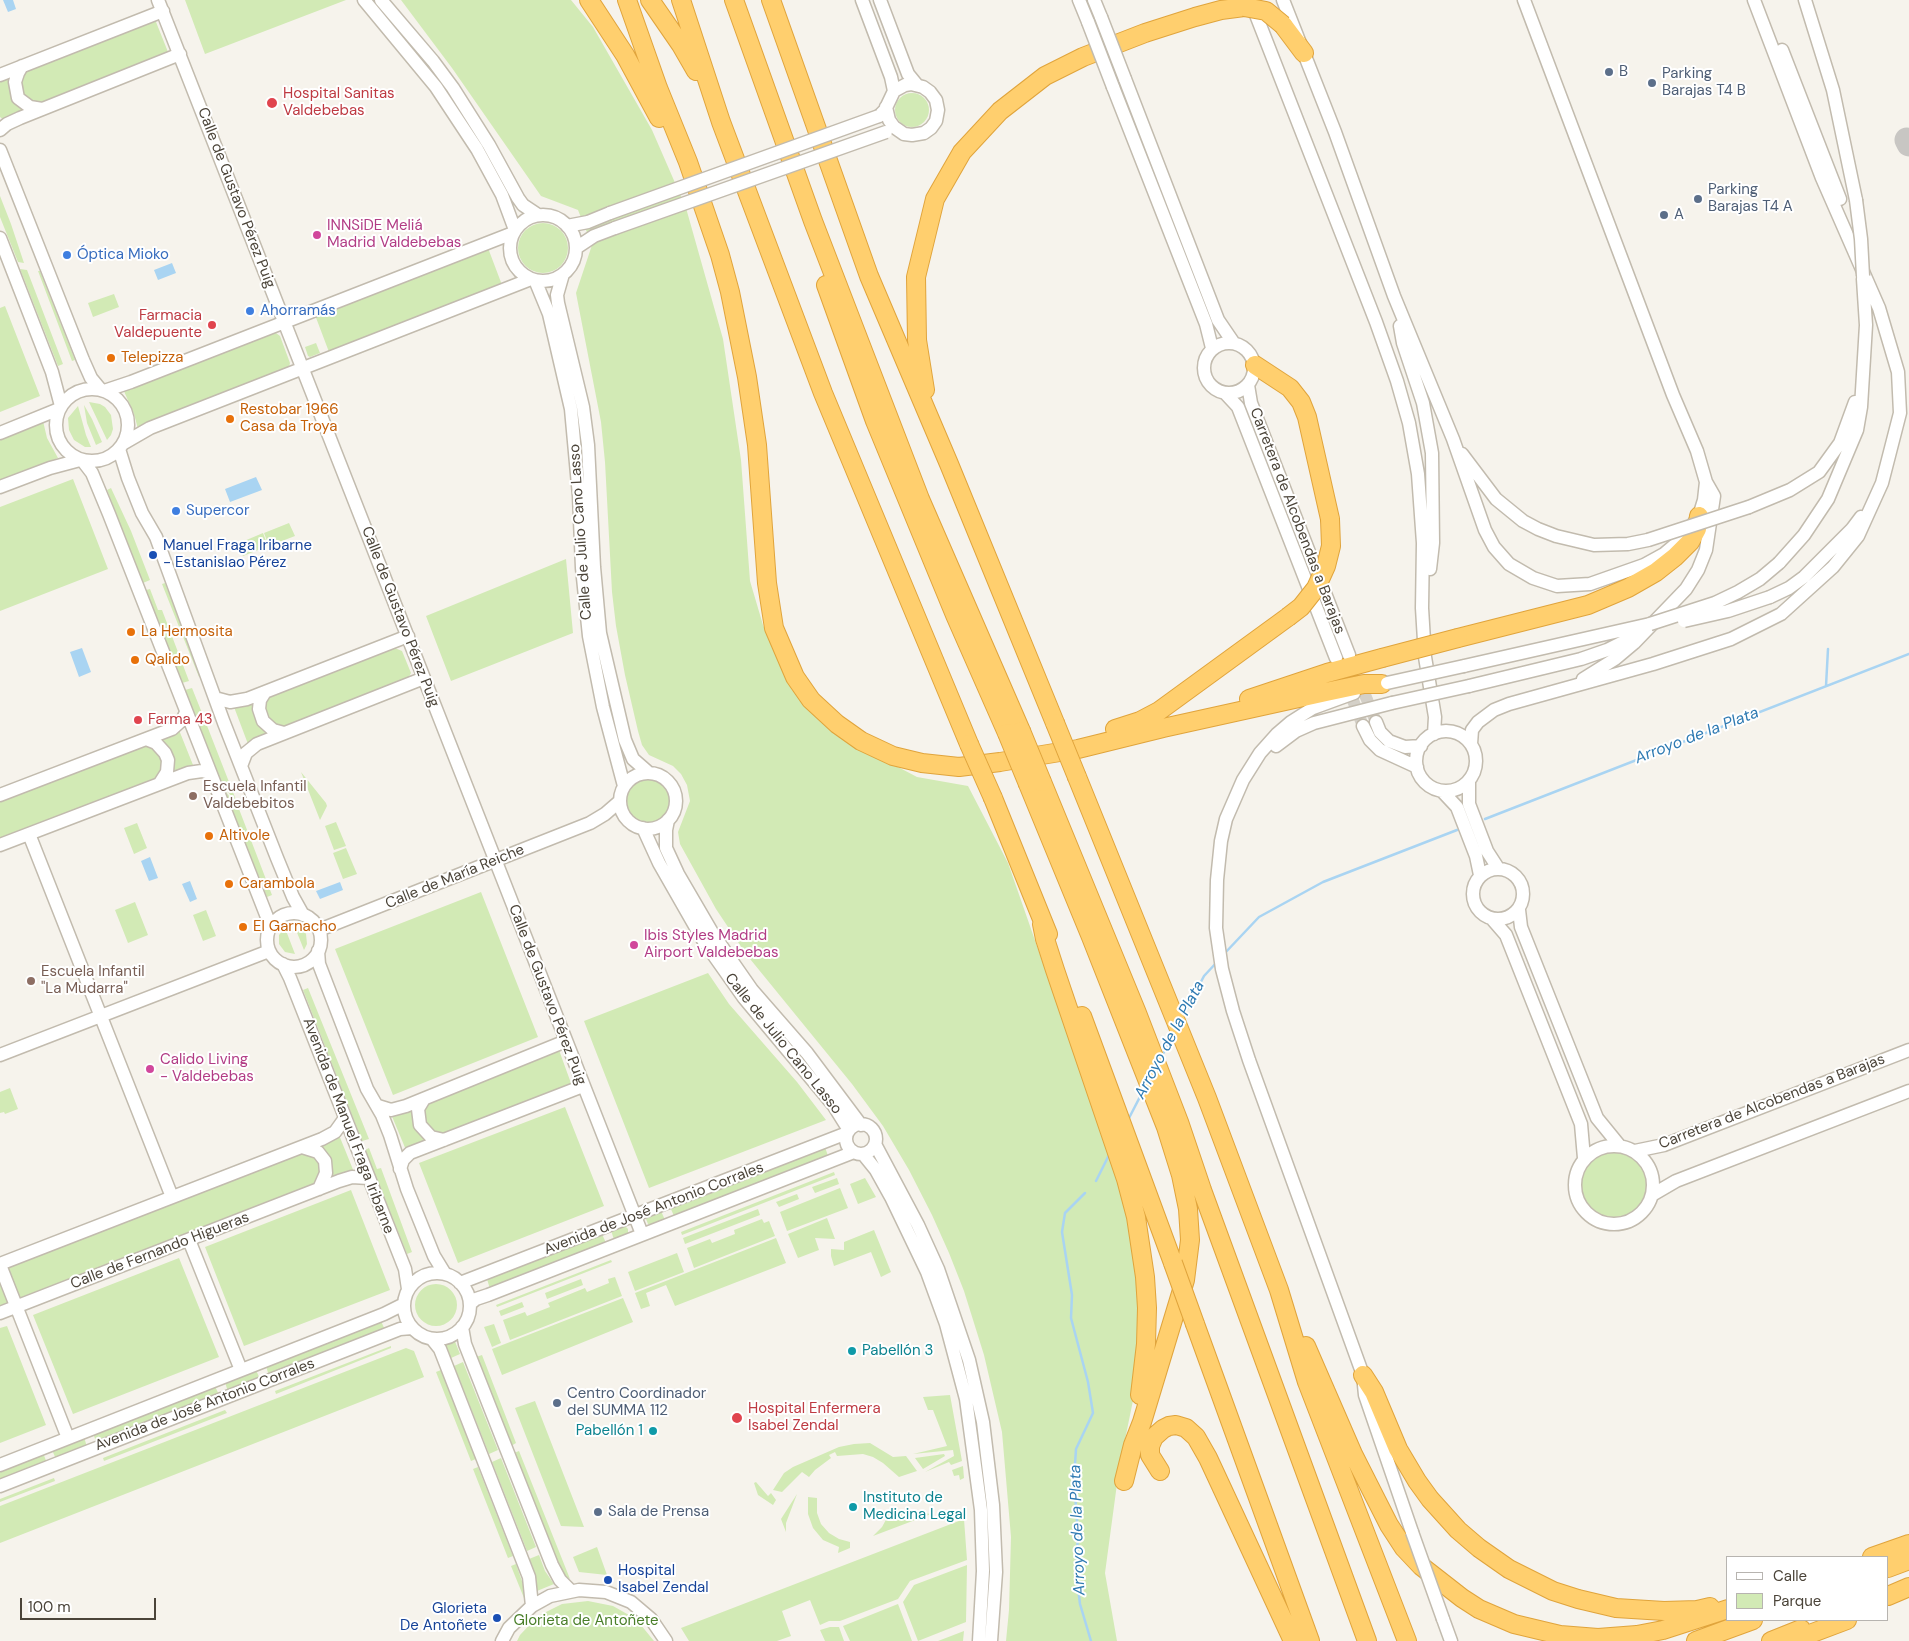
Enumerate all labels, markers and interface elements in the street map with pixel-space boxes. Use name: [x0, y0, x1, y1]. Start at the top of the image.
place label: B: [1619, 63, 1628, 81]
place label: Parking Barajas T4 B: [1662, 65, 1746, 100]
marker: B: [1603, 66, 1615, 78]
marker: Parking Barajas T4 B: [1646, 77, 1658, 89]
place label: Hospital Sanitas Valdebebas: [283, 85, 395, 120]
marker: Hospital Sanitas Valdebebas: [265, 96, 279, 110]
street label: Calle de Gustavo Pérez Puig: [193, 105, 279, 291]
place label: Parking Barajas T4 A: [1708, 181, 1793, 216]
marker: Parking Barajas T4 A: [1692, 193, 1704, 205]
place label: A: [1674, 206, 1684, 224]
marker: A: [1658, 209, 1670, 221]
place label: INNSiDE Meliá Madrid Valdebebas: [327, 217, 461, 252]
marker: INNSiDE Meliá Madrid Valdebebas: [311, 229, 323, 241]
place label: Óptica Mioko: [77, 246, 169, 264]
marker: Óptica Mioko: [61, 249, 73, 261]
place label: Ahorramás: [260, 302, 336, 320]
marker: Ahorramás: [244, 305, 256, 317]
place label: Farmacia Valdepuente: [114, 307, 202, 342]
marker: Farmacia Valdepuente: [206, 319, 218, 331]
place label: Telepizza: [121, 349, 183, 367]
marker: Telepizza: [105, 352, 117, 364]
place label: Restobar 1966 Casa da Troya: [240, 401, 339, 436]
street label: Carretera de Alcobendas a Barajas: [1245, 405, 1349, 637]
marker: Restobar 1966 Casa da Troya: [224, 413, 236, 425]
street label: Calle de Julio Cano Lasso: [566, 443, 596, 621]
place label: Supercor: [186, 502, 249, 520]
marker: Supercor: [170, 505, 182, 517]
street label: Calle de Gustavo Pérez Puig: [357, 524, 443, 710]
place label: Manuel Fraga Iribarne - Estanislao Pérez: [163, 537, 312, 572]
marker: Manuel Fraga Iribarne - Estanislao Pérez: [147, 549, 159, 561]
place label: La Hermosita: [141, 623, 233, 641]
marker: La Hermosita: [125, 626, 137, 638]
place label: Qalido: [145, 651, 190, 669]
marker: Qalido: [129, 654, 141, 666]
water label: Arroyo de la Plata: [1632, 704, 1762, 768]
place label: Farma 43: [148, 711, 213, 729]
marker: Farma 43: [132, 714, 144, 726]
place label: Escuela Infantil Valdebebitos: [203, 778, 307, 813]
marker: Escuela Infantil Valdebebitos: [187, 790, 199, 802]
place label: Altivole: [219, 827, 270, 845]
marker: Altivole: [203, 830, 215, 842]
street label: Calle de María Reiche: [383, 841, 527, 913]
place label: Carambola: [239, 875, 315, 893]
marker: Carambola: [223, 878, 235, 890]
street label: Calle de Gustavo Pérez Puig: [504, 902, 590, 1088]
place label: El Garnacho: [253, 918, 337, 936]
marker: El Garnacho: [237, 921, 249, 933]
place label: Ibis Styles Madrid Airport Valdebebas: [644, 927, 778, 962]
marker: Ibis Styles Madrid Airport Valdebebas: [628, 939, 640, 951]
place label: Escuela Infantil "La Mudarra": [41, 963, 145, 998]
street label: Calle de Julio Cano Lasso: [720, 970, 846, 1118]
marker: Escuela Infantil "La Mudarra": [25, 975, 37, 987]
water label: Arroyo de la Plata: [1131, 978, 1209, 1102]
street label: Avenida de Manuel Fraga Iribarne: [298, 1015, 398, 1237]
street label: Carretera de Alcobendas a Barajas: [1656, 1050, 1888, 1154]
place label: Calido Living - Valdebebas: [160, 1051, 254, 1086]
marker: Calido Living - Valdebebas: [144, 1063, 156, 1075]
street label: Avenida de José Antonio Corrales: [542, 1159, 766, 1259]
street label: Calle de Fernando Higueras: [68, 1209, 252, 1293]
place label: Pabellón 3: [862, 1342, 933, 1360]
marker: Pabellón 3: [846, 1345, 858, 1357]
street label: Avenida de José Antonio Corrales: [93, 1355, 317, 1455]
place label: Centro Coordinador del SUMMA 112: [567, 1385, 706, 1420]
marker: Centro Coordinador del SUMMA 112: [551, 1397, 563, 1409]
place label: Hospital Enfermera Isabel Zendal: [748, 1400, 881, 1435]
marker: Hospital Enfermera Isabel Zendal: [730, 1411, 744, 1425]
place label: Pabellón 1: [576, 1422, 643, 1440]
marker: Pabellón 1: [647, 1425, 659, 1437]
water label: Arroyo de la Plata: [1066, 1464, 1090, 1596]
place label: Instituto de Medicina Legal: [863, 1489, 966, 1524]
marker: Instituto de Medicina Legal: [847, 1501, 859, 1513]
place label: Sala de Prensa: [608, 1503, 709, 1521]
marker: Sala de Prensa: [592, 1506, 604, 1518]
legend: [1726, 1556, 1889, 1621]
place label: Hospital Isabel Zendal: [618, 1562, 709, 1597]
text: Calle: [1773, 1566, 1807, 1586]
marker: Hospital Isabel Zendal: [602, 1574, 614, 1586]
scale bar: [22, 1588, 159, 1620]
text: Parque: [1773, 1591, 1821, 1611]
text: 100 m: [28, 1597, 71, 1617]
place label: Glorieta De Antoñete: [400, 1600, 487, 1635]
marker: Glorieta De Antoñete: [491, 1612, 503, 1624]
park label: Glorieta de Antoñete: [513, 1612, 659, 1630]

